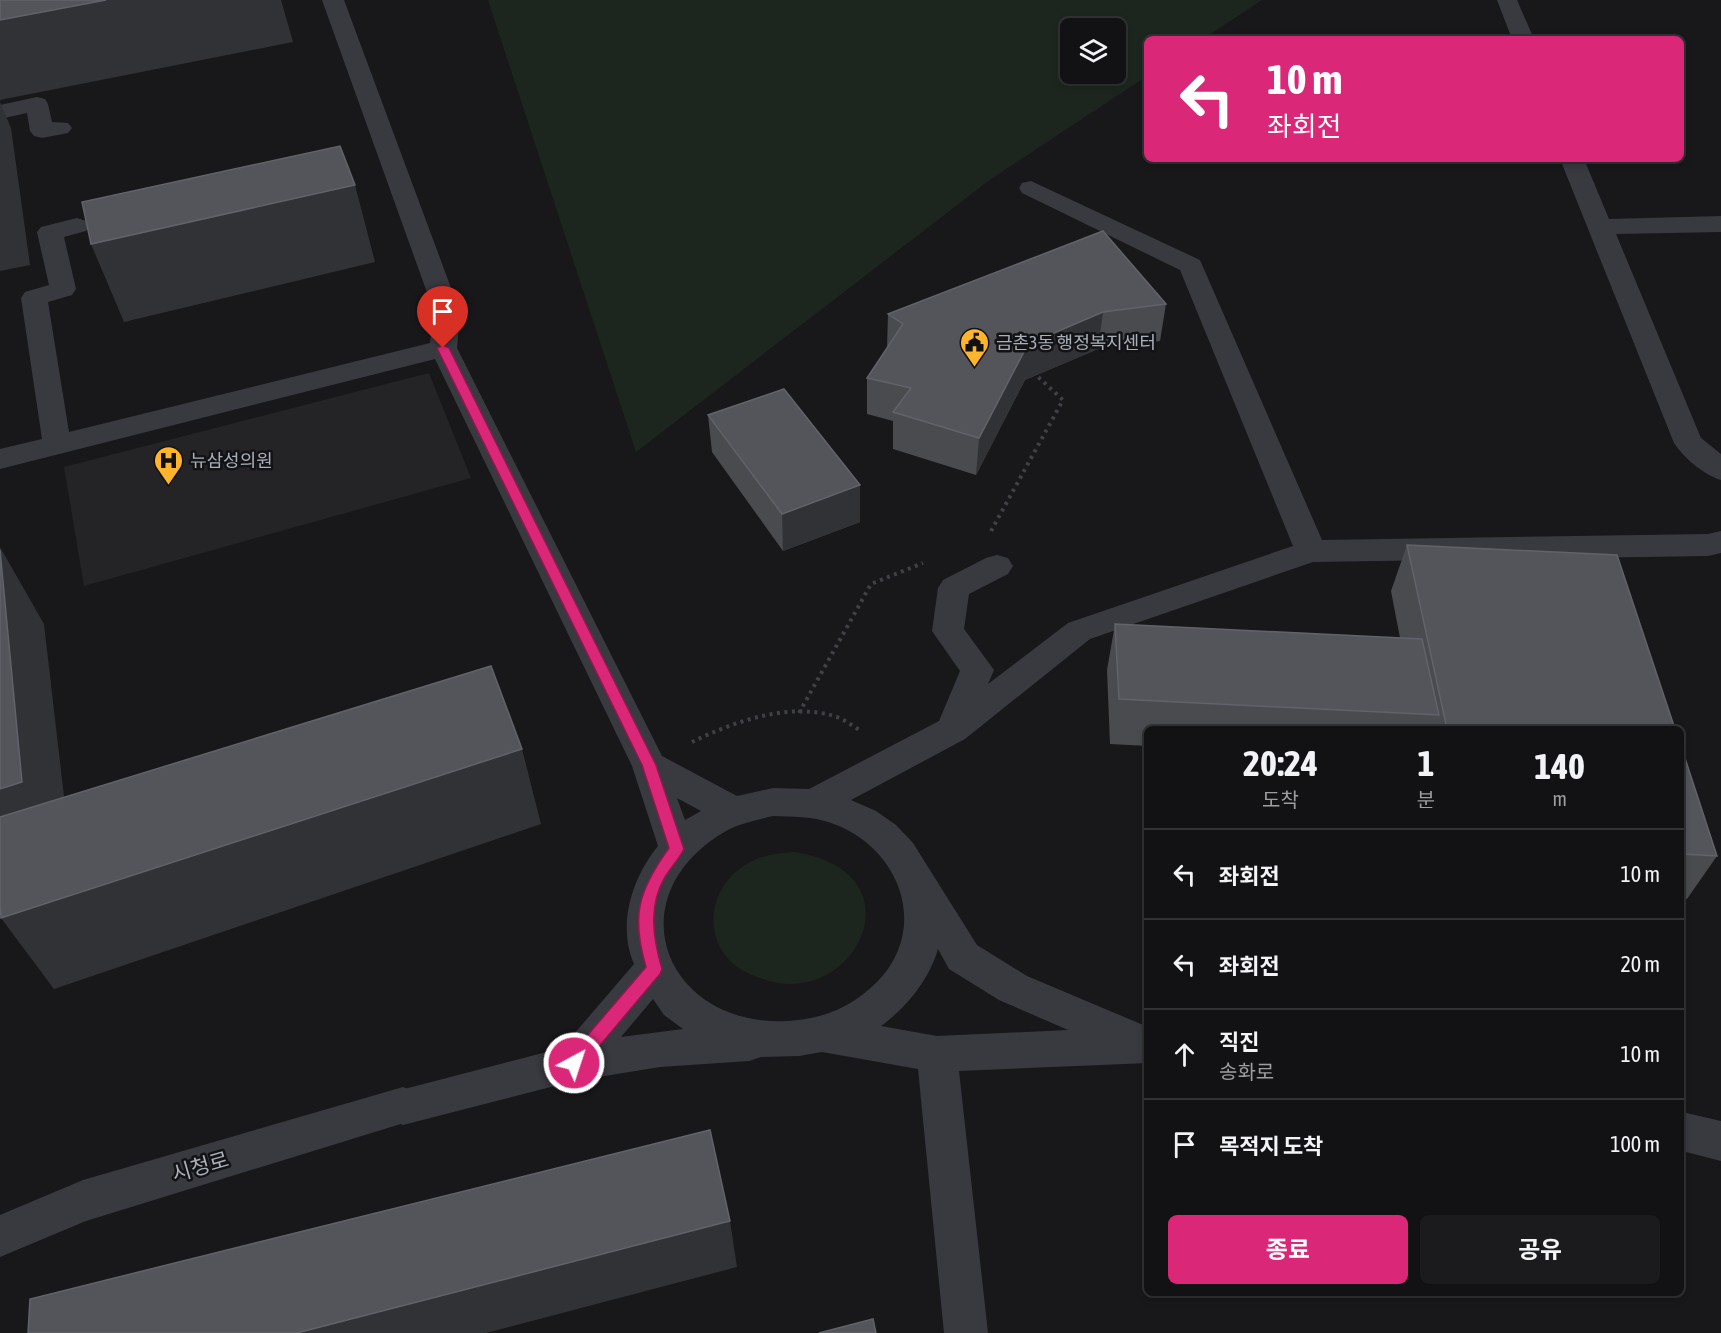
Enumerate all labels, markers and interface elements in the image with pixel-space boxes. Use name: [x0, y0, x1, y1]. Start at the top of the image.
map controls: [1060, 18, 1126, 84]
button: layers: [1060, 18, 1126, 84]
text: 10 m: [1267, 55, 1342, 103]
icon: left: [1168, 60, 1246, 138]
text: 좌회전: [1267, 111, 1342, 142]
pin: [417, 286, 468, 348]
icon: arrive: [426, 295, 459, 328]
public building icon: 금촌3동 행정복지센터: [959, 326, 991, 368]
place label: 금촌3동 행정복지센터: [996, 332, 1156, 353]
hospital icon: 뉴삼성의원: [153, 444, 185, 486]
place label: 뉴삼성의원: [190, 450, 273, 471]
text: 20:24: [1243, 742, 1318, 784]
text: 1: [1418, 742, 1434, 784]
text: 140: [1534, 745, 1585, 787]
text: m: [1552, 787, 1567, 810]
text: 도착: [1262, 788, 1299, 811]
text: 분: [1417, 788, 1435, 811]
icon: left: [1168, 858, 1201, 891]
text: 10 m: [1620, 861, 1660, 887]
text: 좌회전: [1219, 863, 1280, 889]
icon: left: [1168, 948, 1201, 981]
text: 20 m: [1620, 951, 1660, 977]
text: 좌회전: [1219, 953, 1280, 979]
text: 직진: [1219, 1029, 1259, 1055]
position arrow: [542, 1031, 606, 1095]
icon: ahead: [1168, 1038, 1201, 1071]
text: 10 m: [1620, 1041, 1660, 1067]
text: 송화로: [1219, 1060, 1274, 1083]
icon: arrive: [1168, 1128, 1201, 1161]
text: 100 m: [1610, 1131, 1660, 1157]
text: 목적지 도착: [1219, 1133, 1323, 1159]
street label: 시청로: [169, 1146, 231, 1186]
button: 종료: [1168, 1215, 1408, 1284]
button: 공유: [1420, 1215, 1660, 1284]

